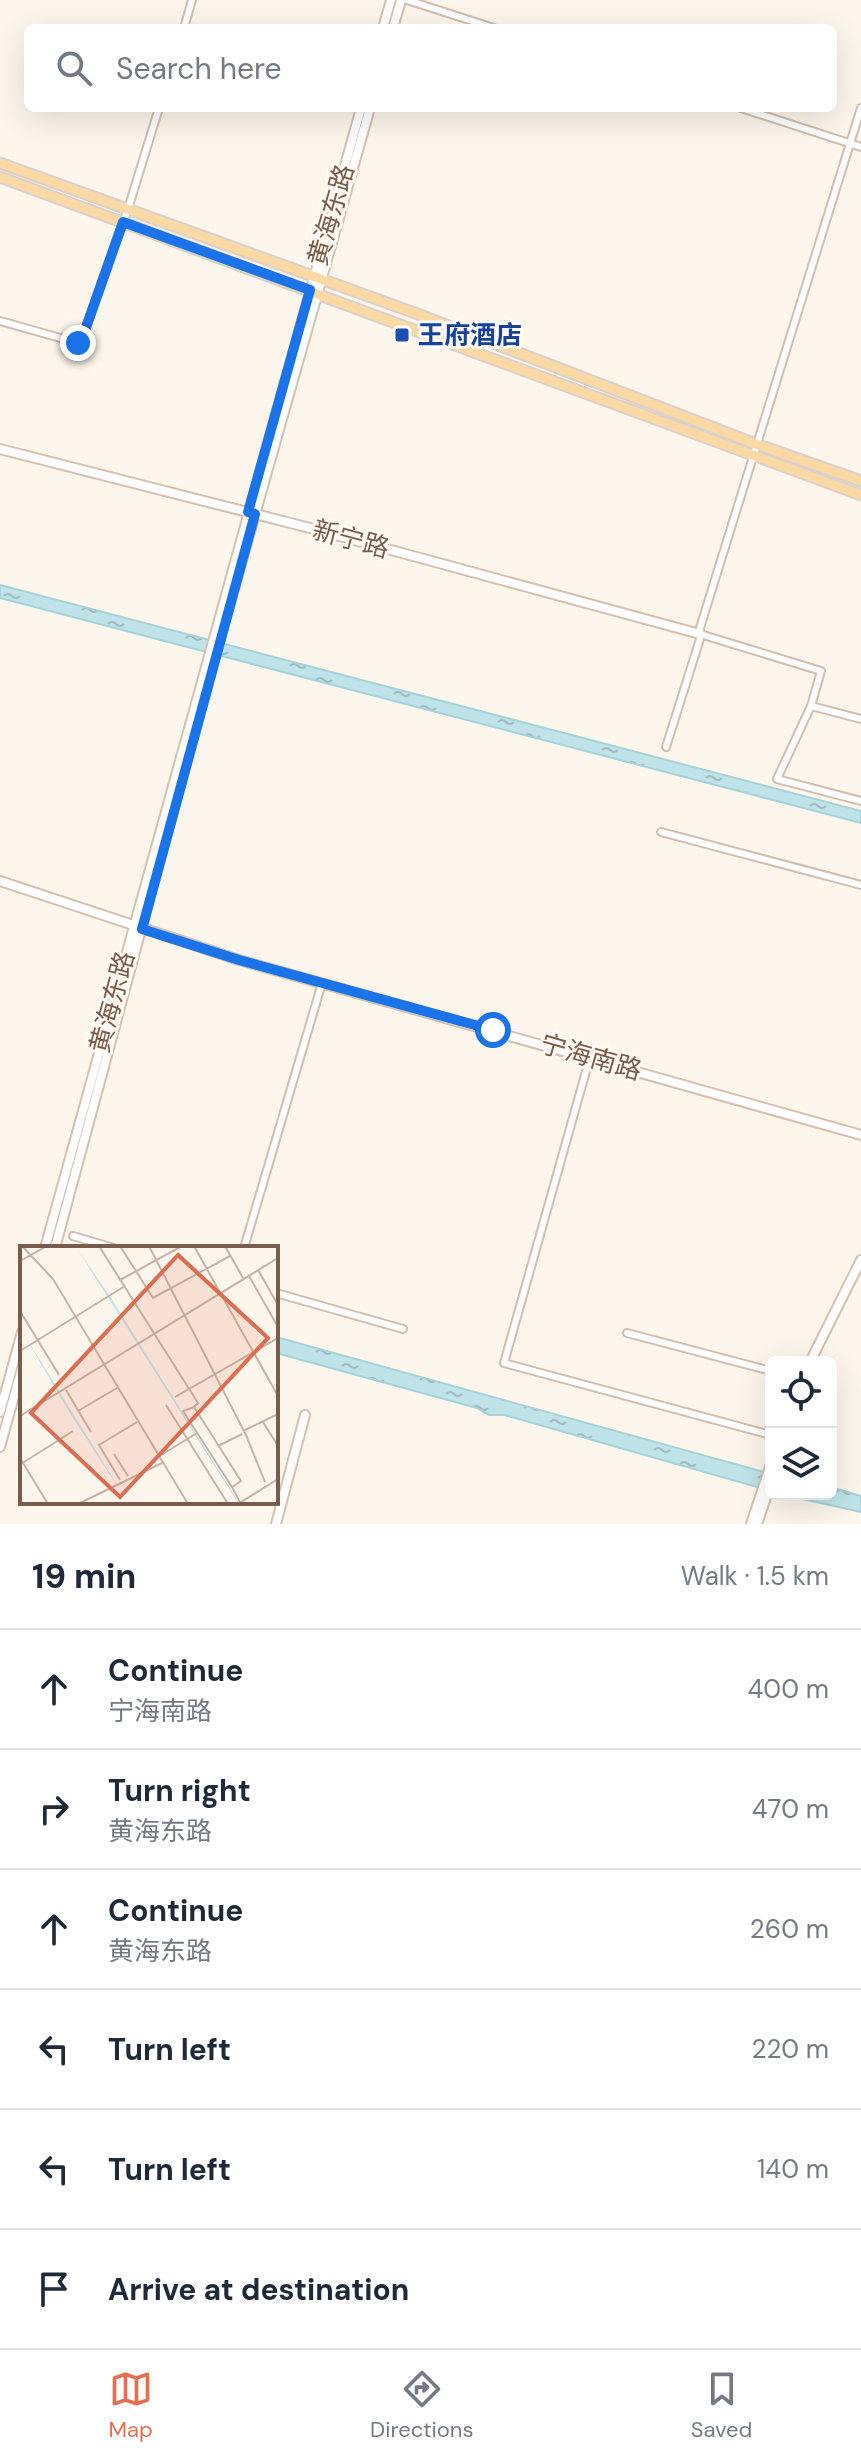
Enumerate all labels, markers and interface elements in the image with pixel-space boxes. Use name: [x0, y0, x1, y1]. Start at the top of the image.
search box: [24, 24, 837, 112]
icon: search: [52, 46, 96, 90]
text: Search here: [116, 49, 282, 88]
street label: 黄海东路: [300, 160, 362, 270]
place label: 王府酒店: [418, 318, 522, 352]
route end: [60, 325, 96, 361]
marker: 王府酒店: [393, 326, 411, 344]
street label: 新宁路: [309, 512, 393, 566]
street label: 黄海东路: [82, 947, 142, 1057]
route start: [475, 1012, 511, 1048]
street label: 宁海南路: [536, 1026, 646, 1088]
inset map: [20, 1246, 278, 1504]
map controls: [765, 1356, 837, 1500]
button: locate: [765, 1356, 837, 1428]
button: layers: [765, 1428, 837, 1500]
text: 19 min: [32, 1554, 136, 1599]
text: Walk · 1.5 km: [681, 1559, 829, 1593]
text: Continue: [108, 1651, 243, 1690]
icon: ahead: [32, 1667, 76, 1711]
text: 400 m: [748, 1672, 829, 1706]
text: 宁海南路: [108, 1694, 212, 1728]
text: Turn right: [108, 1771, 251, 1810]
icon: right: [32, 1787, 76, 1831]
text: 470 m: [752, 1792, 829, 1826]
text: 黄海东路: [108, 1814, 212, 1848]
text: Continue: [108, 1891, 243, 1930]
icon: ahead: [32, 1907, 76, 1951]
text: 260 m: [750, 1912, 829, 1946]
text: 黄海东路: [108, 1934, 212, 1968]
icon: left: [32, 2027, 76, 2071]
text: Turn left: [108, 2030, 231, 2069]
text: 220 m: [751, 2032, 829, 2066]
icon: left: [32, 2147, 76, 2191]
text: Turn left: [108, 2150, 231, 2189]
text: 140 m: [757, 2152, 829, 2186]
icon: arrive: [32, 2267, 76, 2311]
text: Arrive at destination: [108, 2270, 409, 2309]
tab: Map: [109, 2367, 153, 2444]
tab: Directions: [370, 2367, 474, 2444]
tab: Saved: [691, 2367, 752, 2444]

